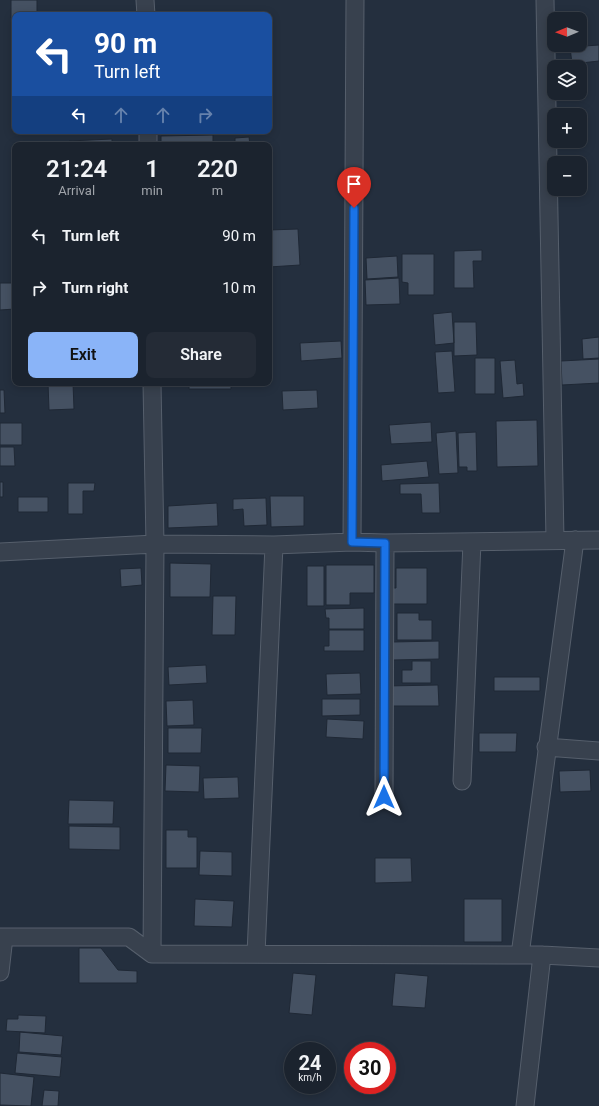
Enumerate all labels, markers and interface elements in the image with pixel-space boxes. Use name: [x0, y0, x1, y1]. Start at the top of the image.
north arrow: [547, 12, 587, 52]
map controls: [547, 12, 587, 196]
text: 90 m: [94, 27, 157, 60]
icon: left: [28, 28, 80, 80]
button: layers: [547, 60, 587, 100]
text: Turn left: [94, 61, 160, 82]
icon: left: [68, 104, 90, 126]
icon: ahead: [110, 104, 132, 126]
icon: ahead: [152, 104, 174, 126]
icon: right: [194, 104, 216, 126]
button: +: [547, 108, 587, 148]
text: 21:24: [46, 155, 107, 183]
text: 1: [145, 155, 159, 183]
text: 220: [197, 155, 238, 183]
button: −: [547, 156, 587, 196]
pin: [337, 167, 371, 208]
icon: arrive: [343, 173, 365, 195]
text: Arrival: [58, 183, 95, 198]
text: min: [141, 183, 163, 198]
text: m: [212, 183, 223, 198]
icon: left: [28, 225, 50, 247]
text: Turn left: [62, 227, 119, 245]
text: 90 m: [222, 227, 256, 245]
icon: right: [28, 277, 50, 299]
text: Turn right: [62, 279, 128, 297]
text: 10 m: [222, 279, 256, 297]
button: Exit: [28, 332, 138, 378]
button: Share: [146, 332, 256, 378]
position arrow: [363, 776, 405, 818]
speed limit sign: 30: [344, 1042, 396, 1094]
text: 24: [299, 1051, 321, 1075]
text: km/h: [298, 1072, 322, 1083]

